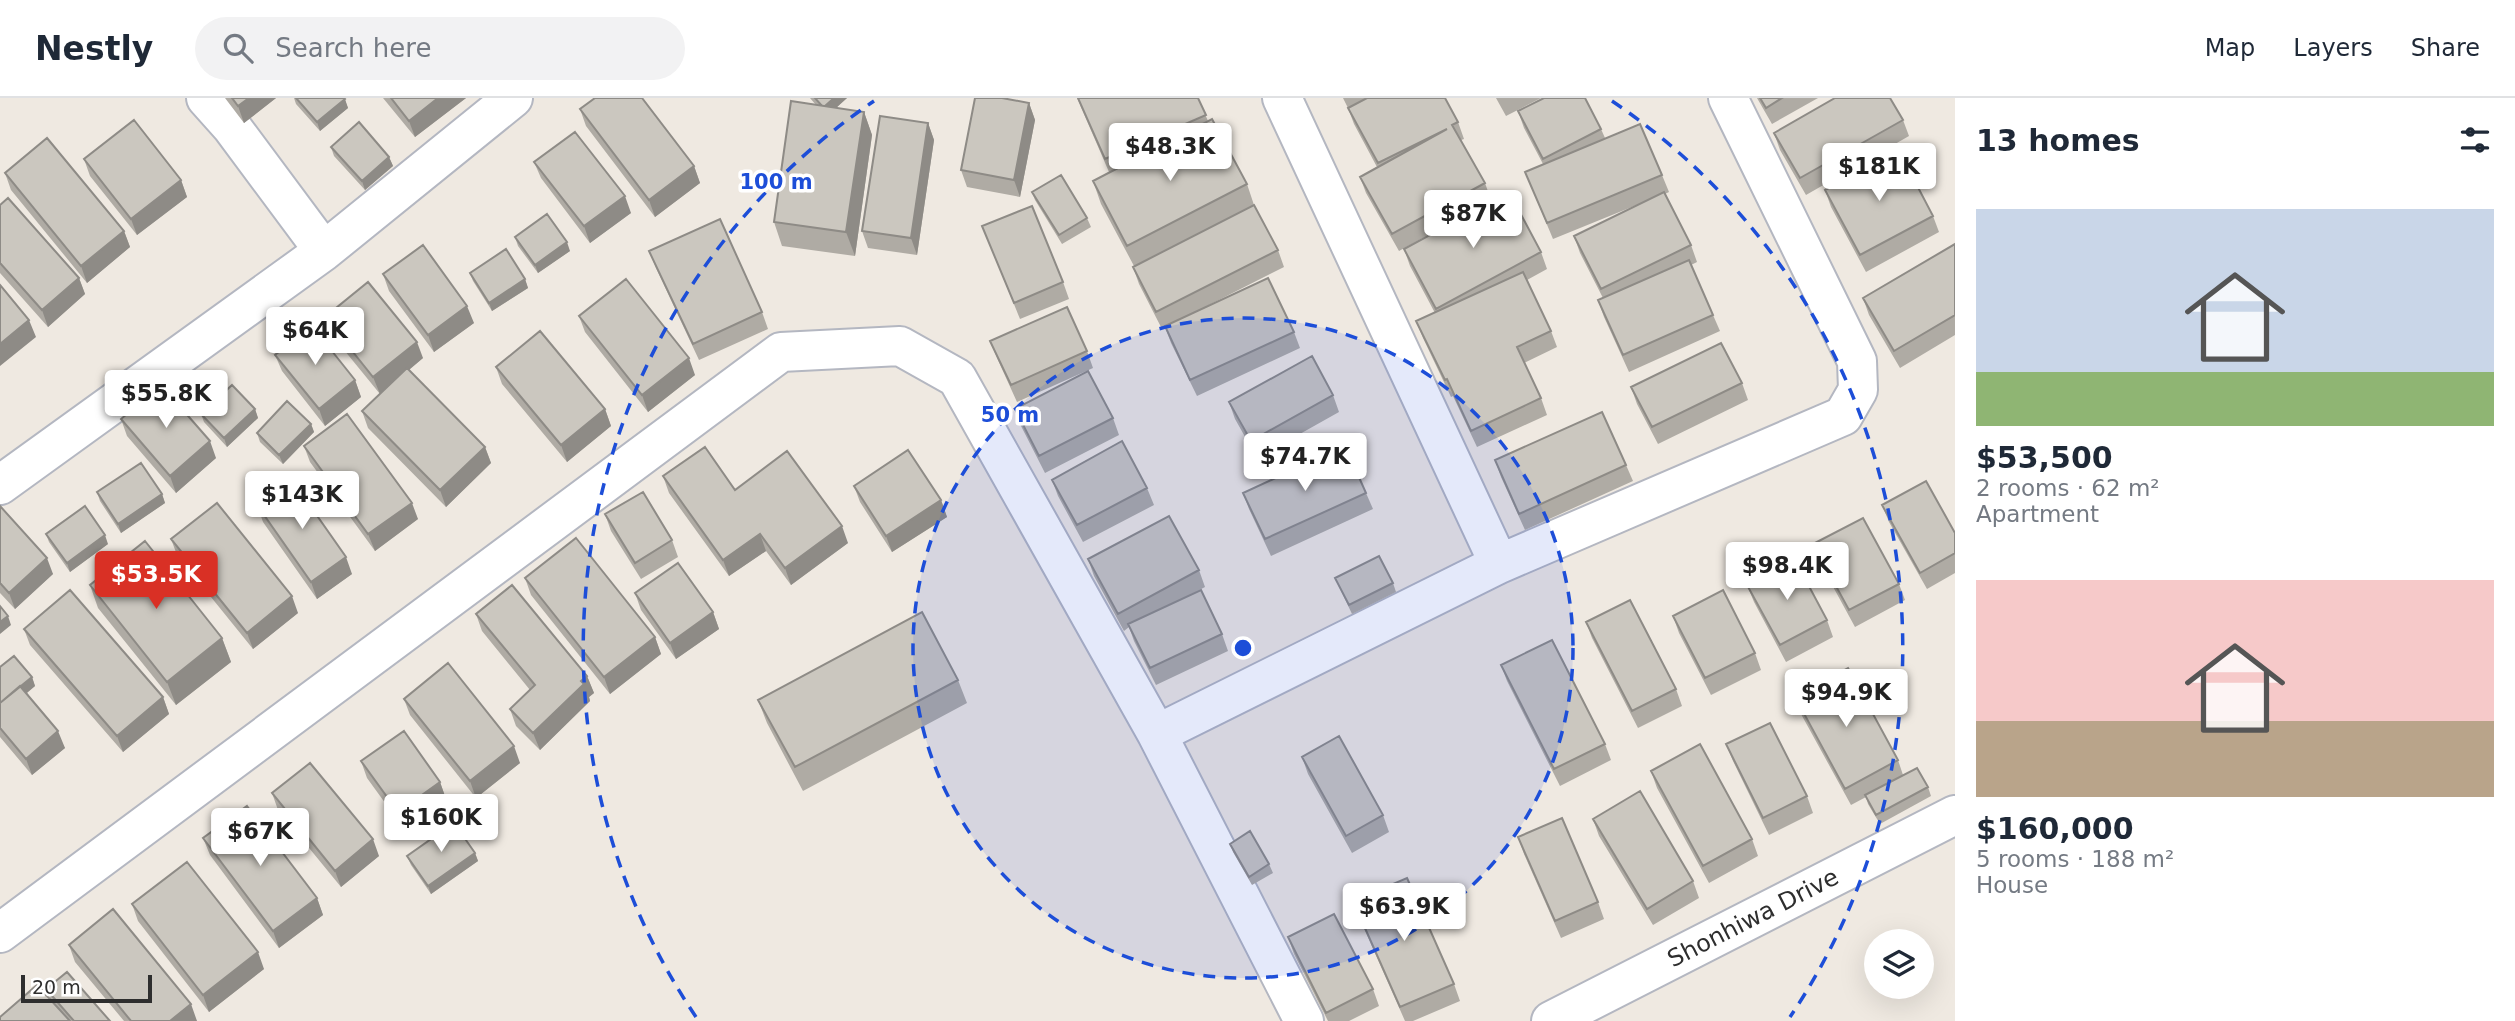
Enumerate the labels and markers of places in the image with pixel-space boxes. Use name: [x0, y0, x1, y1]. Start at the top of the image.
pin: $48.3K: [1113, 123, 1227, 183]
pin: $181K: [1830, 144, 1928, 203]
pin: $87K: [1432, 190, 1514, 250]
pin: $64K: [274, 308, 356, 367]
pin: $55.8K: [109, 370, 223, 430]
pin: $74.7K: [1248, 434, 1362, 493]
pin: $143K: [253, 472, 351, 531]
pin: $98.4K: [1730, 542, 1844, 602]
pin: $53.5K: [99, 552, 213, 611]
centre of rings: [1231, 636, 1255, 660]
pin: $94.9K: [1789, 670, 1903, 729]
pin: $160K: [392, 794, 490, 854]
pin: $67K: [219, 808, 301, 868]
pin: $63.9K: [1347, 884, 1461, 943]

